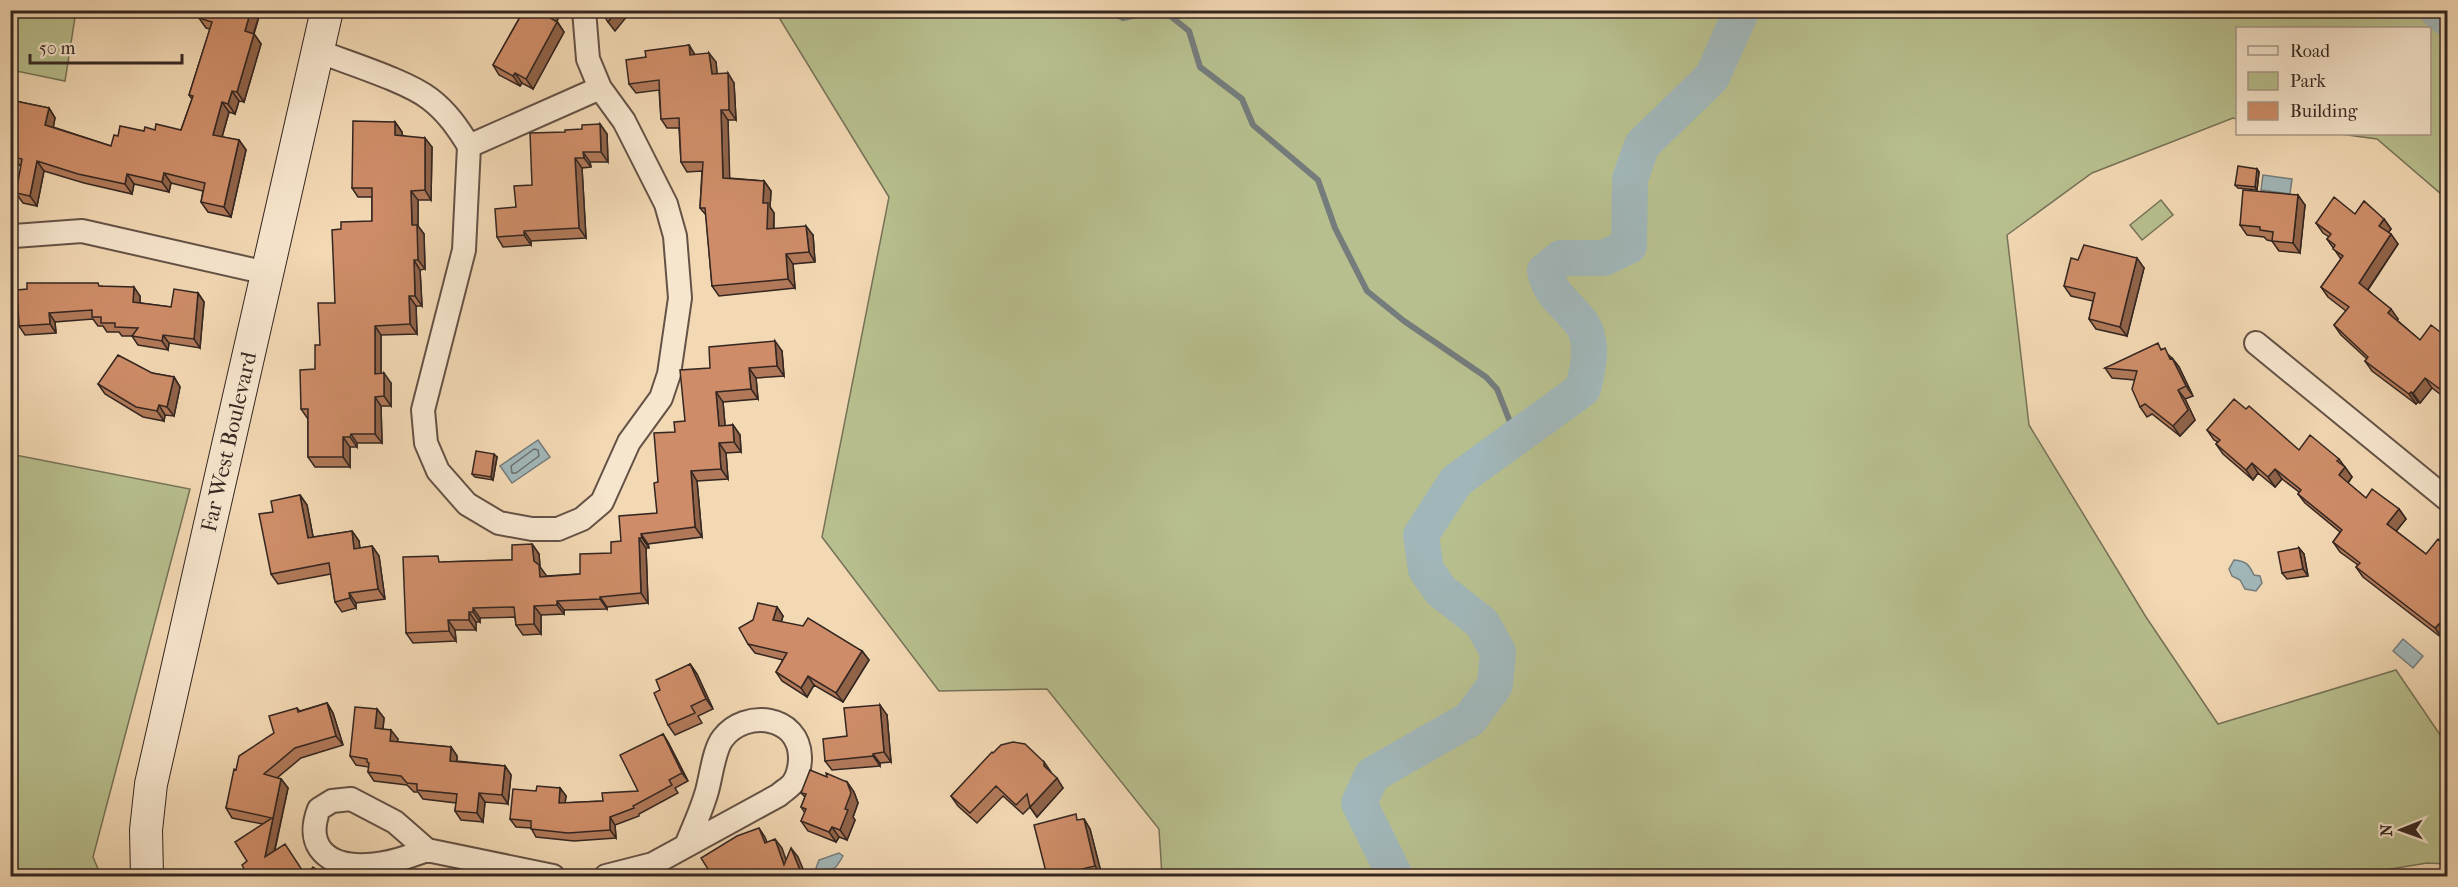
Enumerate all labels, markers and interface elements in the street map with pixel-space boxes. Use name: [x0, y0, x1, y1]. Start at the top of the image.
scale bar: [30, 27, 182, 65]
legend: [2236, 27, 2431, 135]
text: 50 m: [39, 38, 76, 59]
text: Road: [2290, 41, 2330, 62]
text: Park: [2290, 71, 2327, 92]
text: Building: [2290, 101, 2358, 122]
street label: Far West Boulevard: [196, 348, 263, 535]
north arrow: [2371, 800, 2431, 860]
text: N: [2377, 823, 2396, 836]

